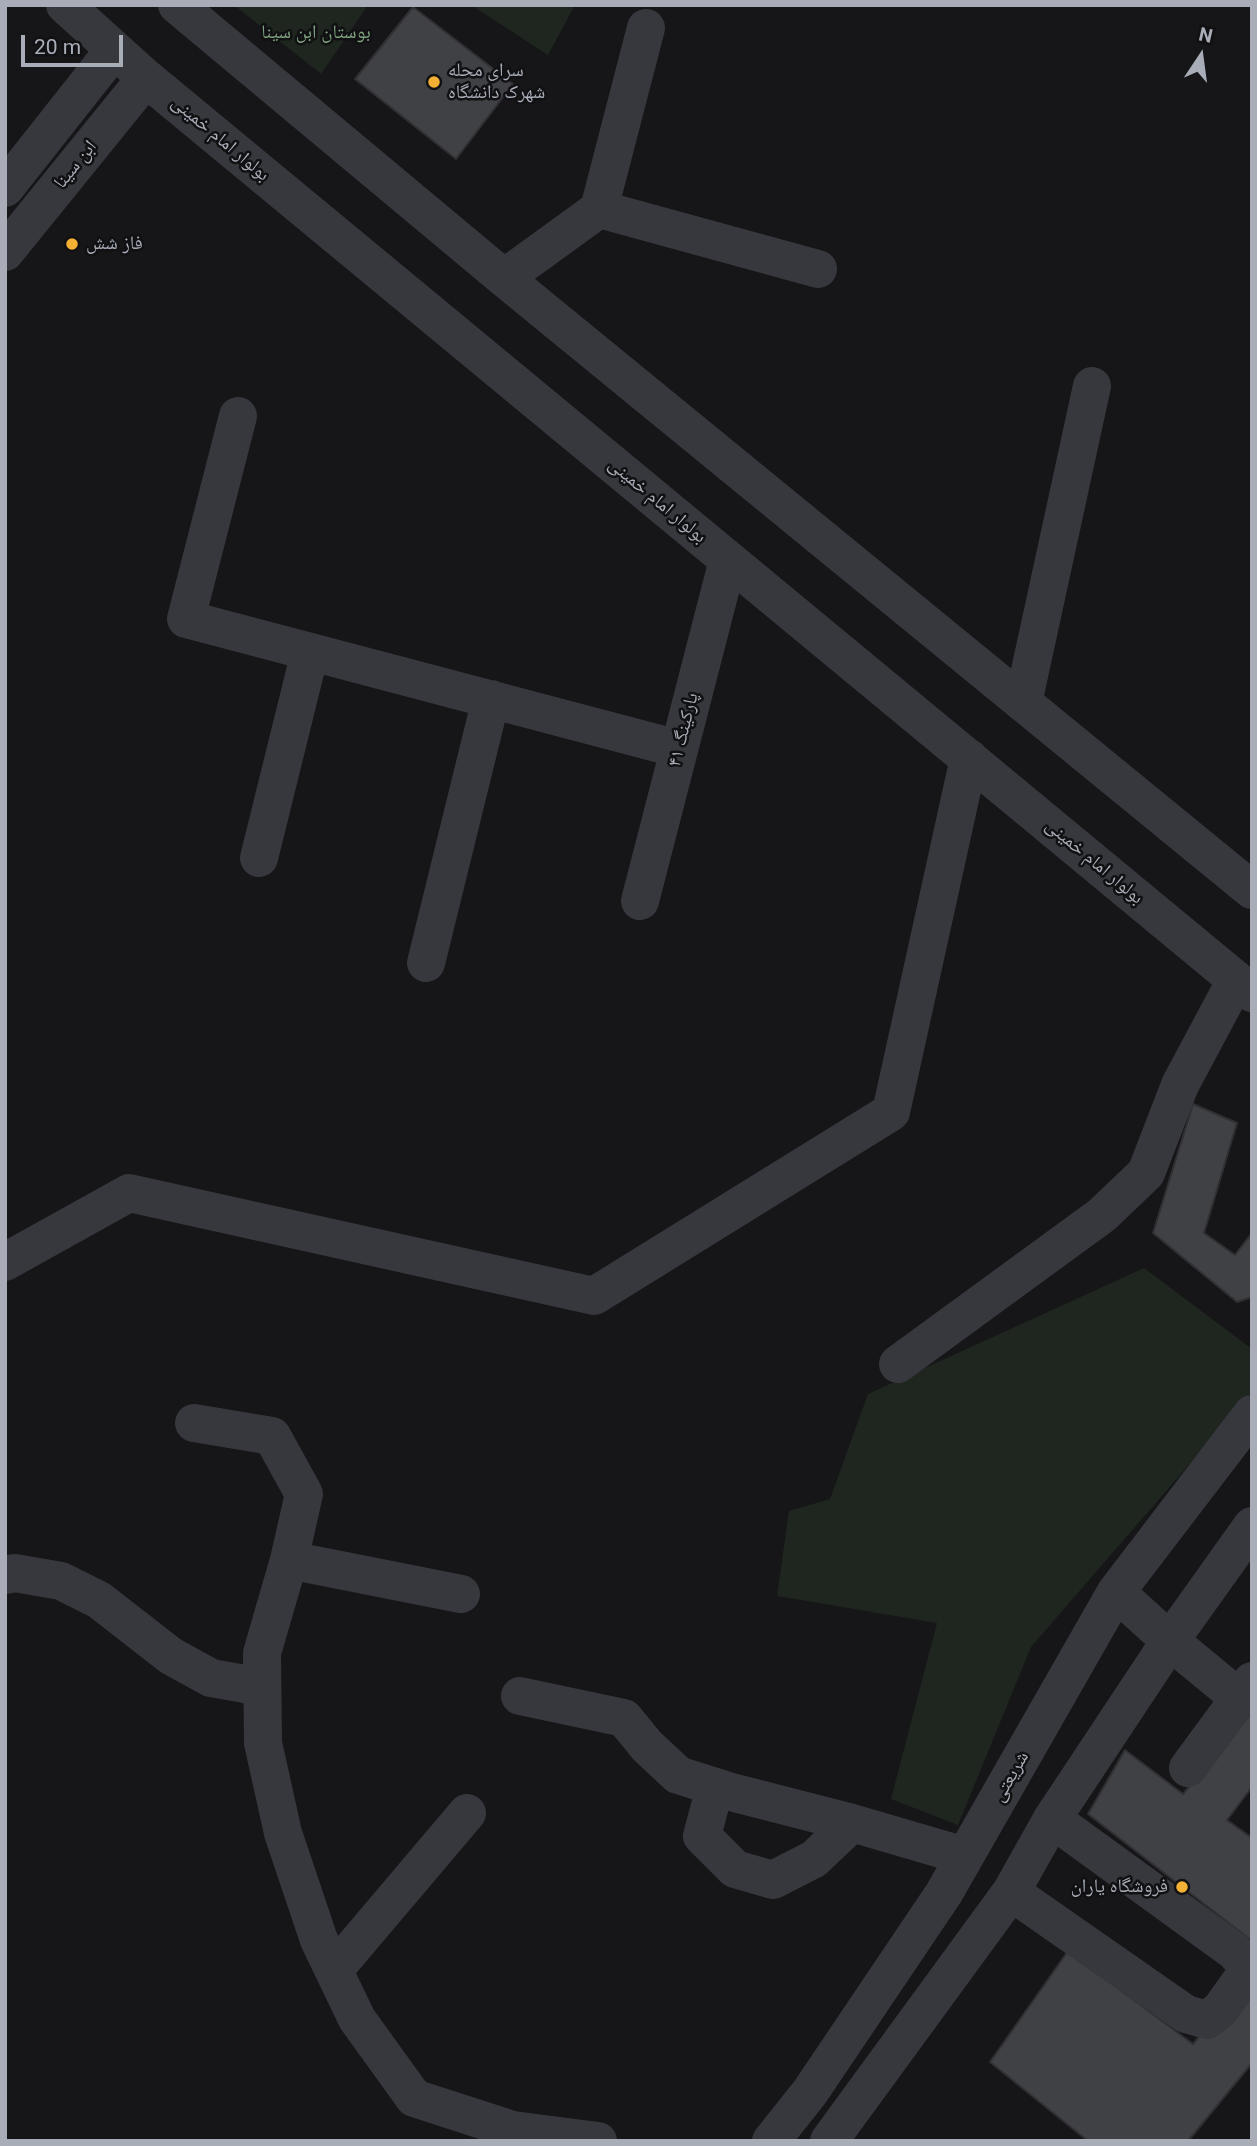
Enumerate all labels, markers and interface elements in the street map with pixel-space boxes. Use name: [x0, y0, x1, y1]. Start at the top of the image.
scale bar: [24, 21, 126, 65]
north arrow: [1166, 21, 1236, 91]
park label: بوستان ابن سینا: [261, 22, 371, 44]
text: N: [1197, 22, 1215, 48]
text: 20 m: [34, 35, 81, 59]
place label: سرای محله شهرک دانشگاه: [448, 60, 545, 104]
marker: سرای محله شهرک دانشگاه: [426, 74, 442, 90]
street label: بولوار امام خمینی: [166, 91, 274, 187]
street label: ابن سینا: [50, 136, 102, 194]
place label: فاز شش: [86, 233, 143, 255]
marker: فاز شش: [64, 236, 80, 252]
street label: بولوار امام خمینی: [603, 453, 711, 549]
street label: پارکینگ ۴۱: [664, 691, 704, 769]
street label: بولوار امام خمینی: [1040, 814, 1148, 910]
street label: شریعتی: [988, 1748, 1034, 1806]
place label: فروشگاه یاران: [1071, 1876, 1168, 1898]
marker: فروشگاه یاران: [1174, 1879, 1190, 1895]

